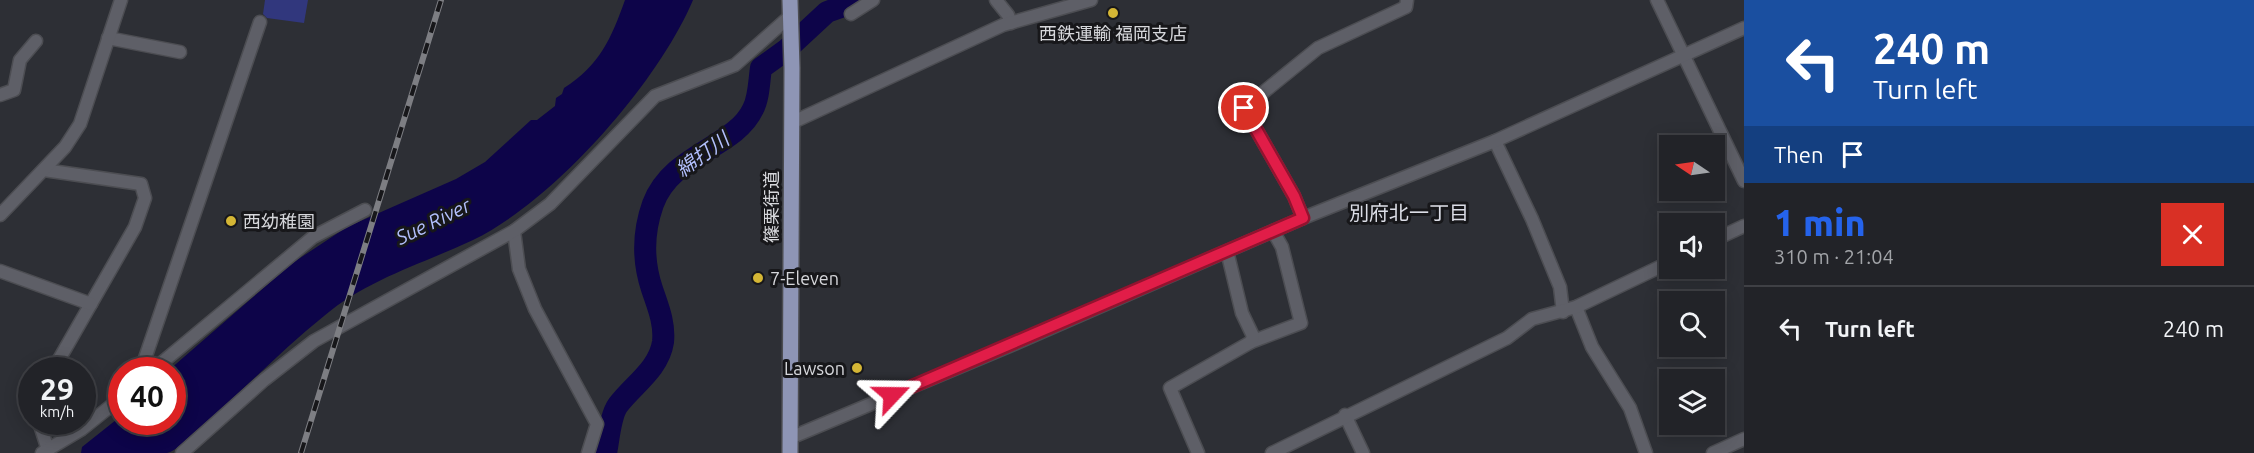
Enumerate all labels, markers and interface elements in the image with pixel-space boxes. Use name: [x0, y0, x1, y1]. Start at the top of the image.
marker: 西鉄運輸 福岡支店: [1106, 6, 1120, 20]
place label: 西鉄運輸 福岡支店: [1039, 23, 1187, 43]
icon: left: [1774, 24, 1852, 102]
text: 240 m: [1873, 25, 1990, 72]
text: Turn left: [1873, 74, 1977, 104]
pin: [1218, 82, 1269, 133]
icon: arrive: [1227, 91, 1260, 124]
water label: 綿打川: [671, 126, 735, 181]
north arrow: [1659, 135, 1725, 201]
map controls: [1659, 135, 1725, 435]
icon: arrive: [1836, 138, 1869, 171]
text: Then: [1774, 142, 1824, 167]
street label: 篠栗街道: [761, 171, 781, 243]
water label: Sue River: [391, 193, 475, 249]
district label: 別府北一丁目: [1349, 201, 1469, 224]
text: 1 min: [1774, 202, 1866, 243]
button: close: [2161, 203, 2224, 266]
place label: 西幼稚園: [243, 211, 315, 231]
button: sound: [1659, 213, 1725, 279]
marker: 西幼稚園: [224, 214, 238, 228]
text: 310 m · 21:04: [1774, 245, 1894, 268]
place label: 7-Eleven: [770, 268, 839, 288]
marker: 7-Eleven: [751, 271, 765, 285]
button: search: [1659, 291, 1725, 357]
icon: left: [1774, 312, 1807, 345]
text: Turn left: [1825, 316, 1915, 341]
text: 240 m: [2163, 316, 2224, 341]
speed limit sign: 40: [108, 357, 186, 435]
place label: Lawson: [784, 358, 845, 378]
marker: Lawson: [850, 361, 864, 375]
position arrow: [860, 363, 924, 427]
button: layers: [1659, 369, 1725, 435]
text: 29: [40, 372, 74, 406]
text: km/h: [40, 403, 74, 420]

